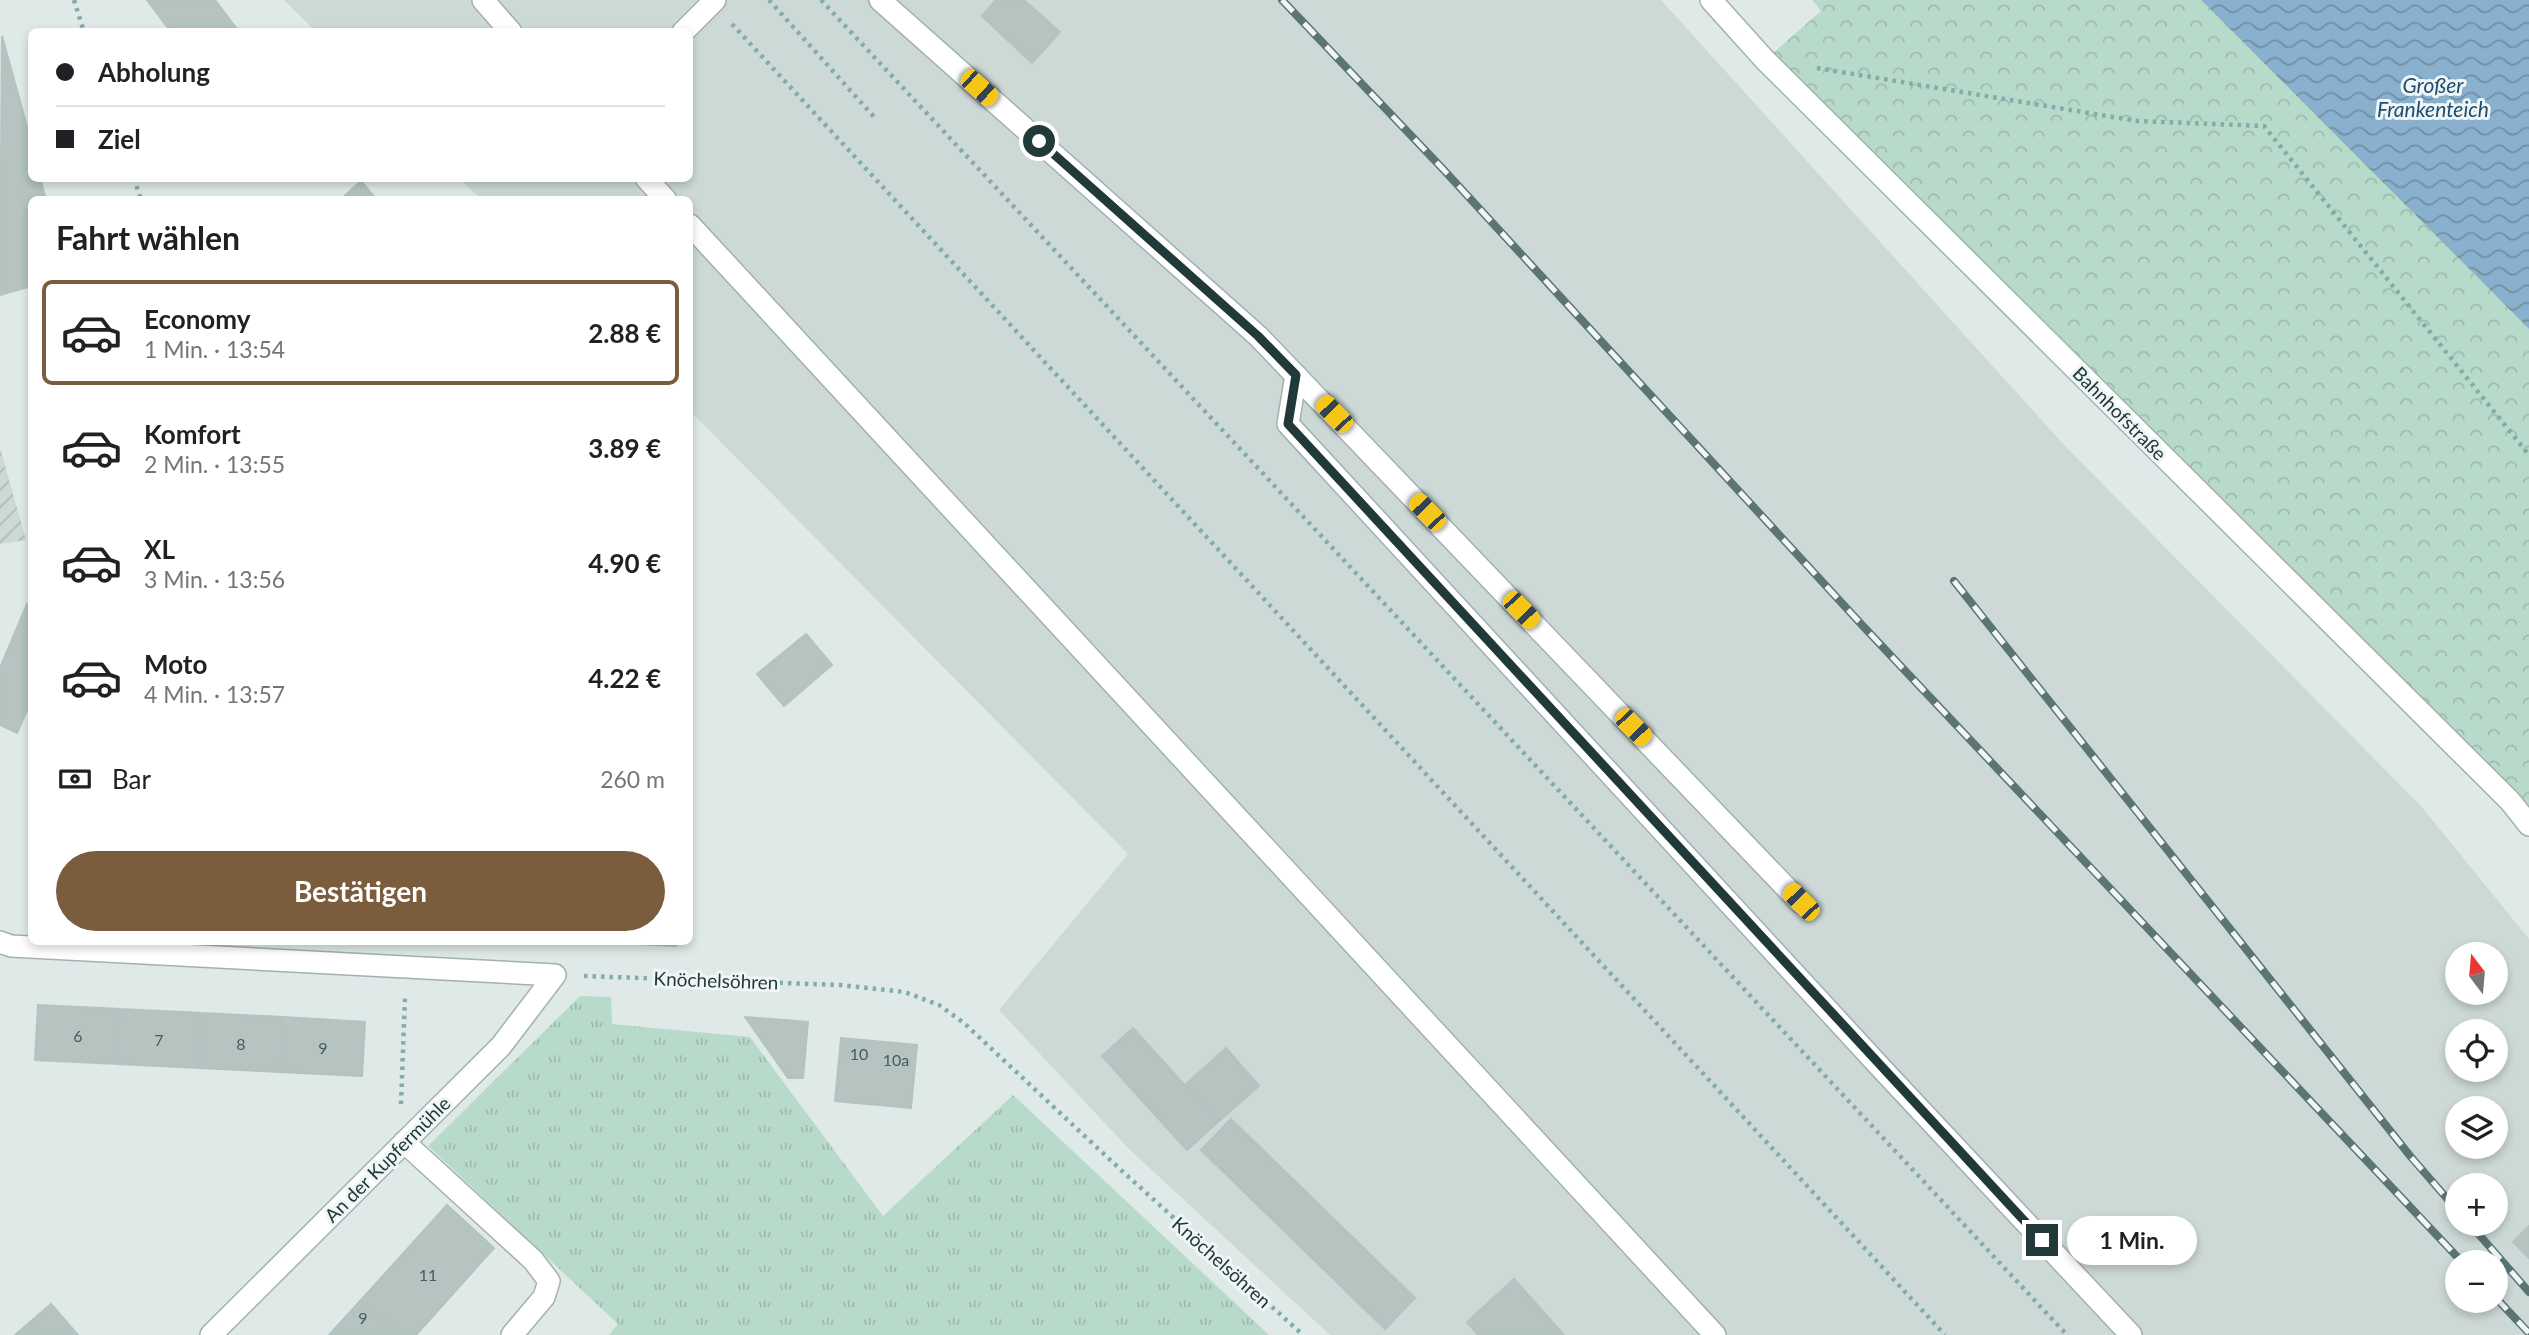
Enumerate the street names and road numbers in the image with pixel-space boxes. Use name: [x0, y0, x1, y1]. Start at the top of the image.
street label: Bahnhofstraße: [2068, 361, 2172, 465]
street label: Knöchelsöhren: [653, 966, 779, 994]
street label: An der Kupfermühle: [319, 1091, 455, 1227]
street label: Knöchelsöhren: [1168, 1212, 1276, 1312]

